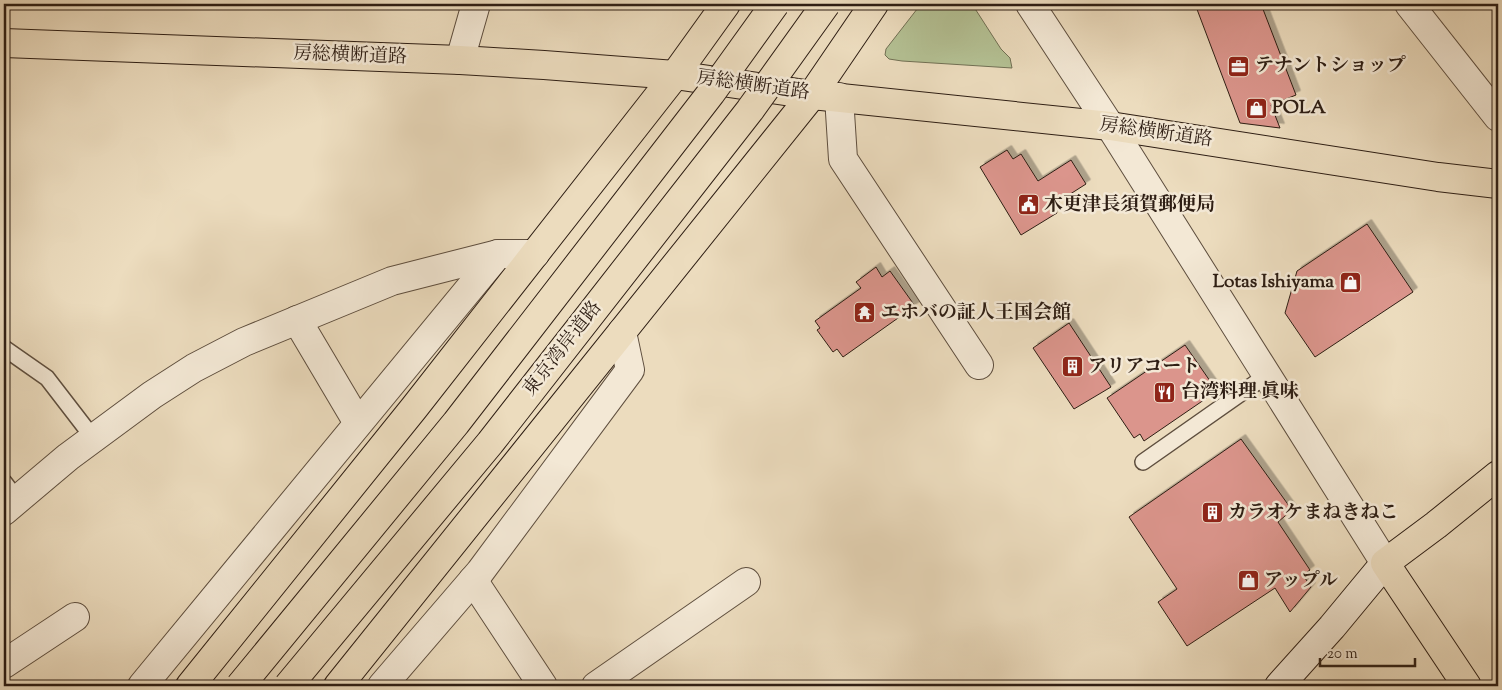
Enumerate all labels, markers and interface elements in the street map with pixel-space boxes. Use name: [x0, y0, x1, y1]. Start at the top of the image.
street label: 房総横断道路: [293, 41, 407, 71]
place label: テナントショップ: [1255, 53, 1406, 80]
office icon: テナントショップ: [1227, 54, 1251, 78]
street label: 房総横断道路: [695, 65, 811, 107]
place label: POLA: [1272, 95, 1326, 122]
shop icon: POLA: [1244, 96, 1268, 120]
street label: 房総横断道路: [1098, 112, 1214, 154]
place label: 木更津長須賀郵便局: [1044, 192, 1215, 219]
public building icon: 木更津長須賀郵便局: [1016, 193, 1040, 217]
place label: Lotas Ishiyama: [1213, 269, 1334, 296]
shop icon: Lotas Ishiyama: [1338, 270, 1362, 294]
street label: 東京湾岸道路: [517, 296, 609, 402]
place label: エホバの証人王国会館: [881, 300, 1071, 327]
temple icon: エホバの証人王国会館: [853, 301, 877, 325]
place label: アリアコート: [1088, 354, 1200, 381]
building icon: アリアコート: [1060, 355, 1084, 379]
place label: 台湾料理 眞味: [1181, 379, 1299, 406]
restaurant icon: 台湾料理 眞味: [1153, 380, 1177, 404]
place label: カラオケまねきねこ: [1228, 500, 1399, 527]
building icon: カラオケまねきねこ: [1200, 501, 1224, 525]
place label: アップル: [1264, 568, 1338, 595]
shop icon: アップル: [1236, 569, 1260, 593]
scale bar: [1320, 635, 1414, 667]
text: 20 m: [1327, 644, 1358, 665]

